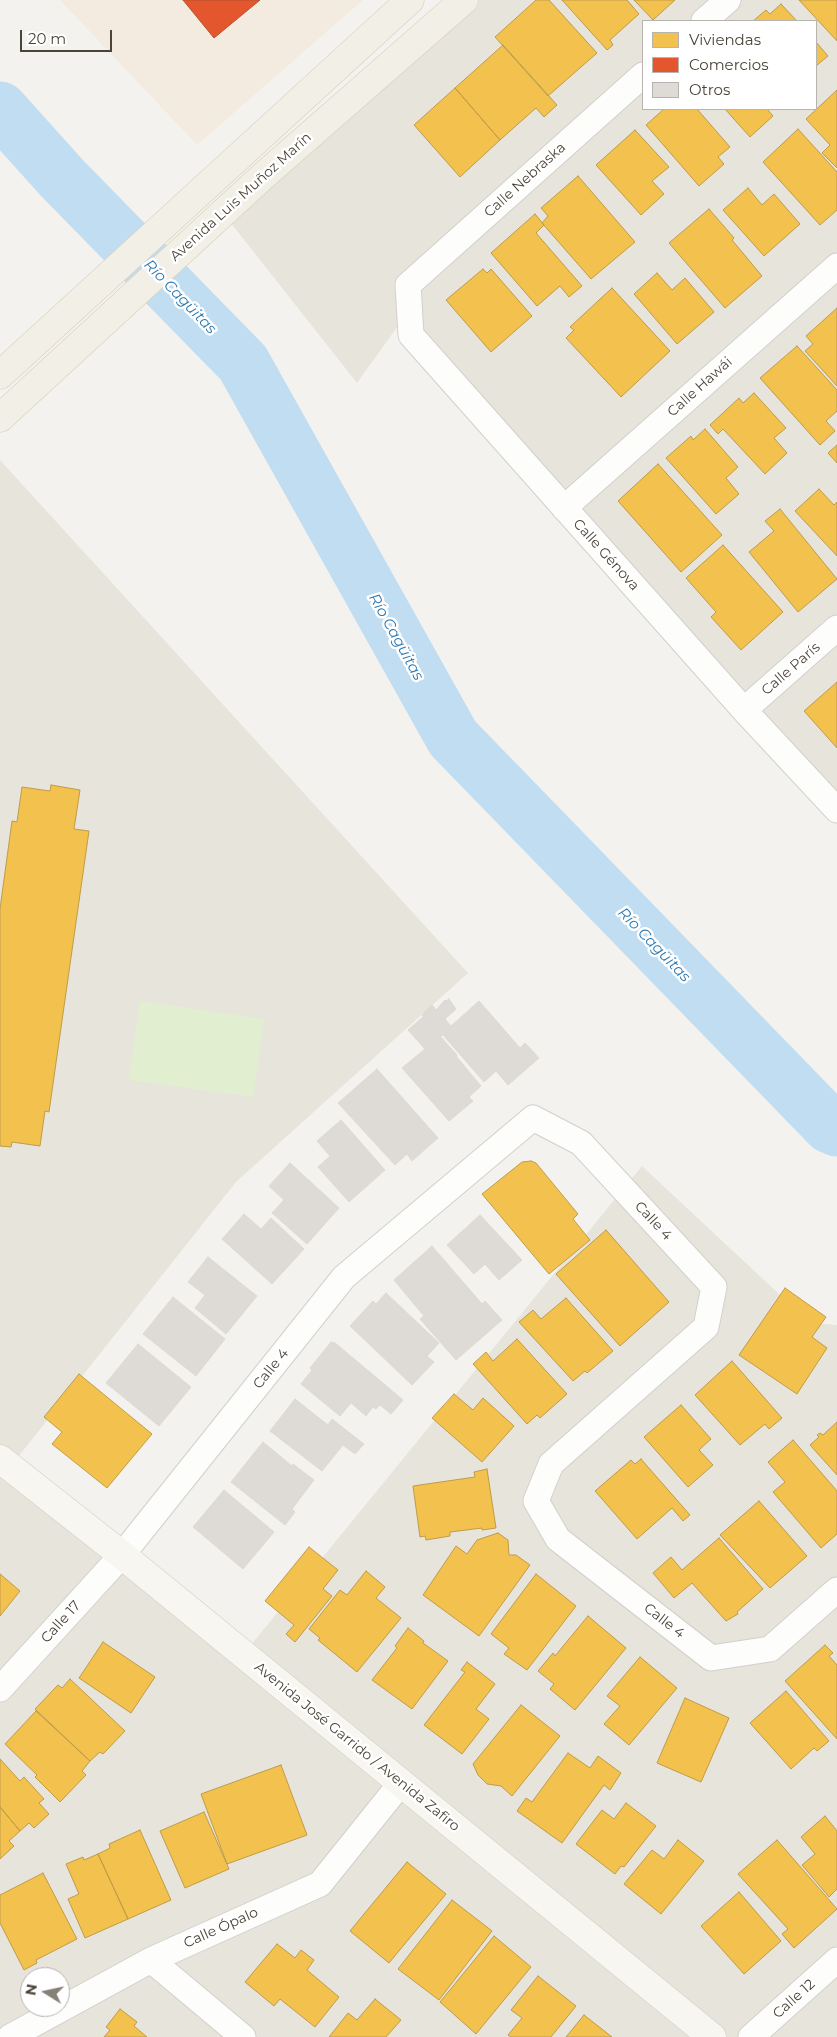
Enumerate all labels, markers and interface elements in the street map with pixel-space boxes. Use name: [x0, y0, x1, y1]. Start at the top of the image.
scale bar: [22, 20, 115, 52]
legend: [642, 20, 817, 110]
text: 20 m: [28, 29, 66, 48]
text: Viviendas: [689, 30, 761, 49]
text: Comercios: [689, 55, 769, 74]
text: Otros: [689, 80, 730, 99]
street label: Avenida Luis Muñoz Marín: [167, 129, 315, 265]
street label: Calle Nebraska: [481, 139, 569, 221]
water label: Río Cagüitas: [140, 256, 220, 338]
street label: Calle Hawái: [664, 354, 736, 420]
street label: Calle Génova: [569, 516, 643, 594]
water label: Río Cagüitas: [365, 590, 427, 684]
street label: Calle París: [758, 639, 824, 699]
water label: Río Cagüitas: [614, 904, 694, 986]
street label: Calle 4: [631, 1198, 675, 1244]
street label: Calle 4: [250, 1345, 292, 1393]
street label: Calle 17: [38, 1597, 84, 1647]
street label: Calle 4: [640, 1600, 688, 1642]
street label: Avenida José Garrido / Avenida Zafiro: [251, 1659, 463, 1835]
street label: Calle Ópalo: [181, 1904, 261, 1952]
north arrow: [20, 1967, 70, 2017]
street label: Calle 12: [770, 1976, 818, 2022]
text: N: [21, 1982, 41, 1997]

